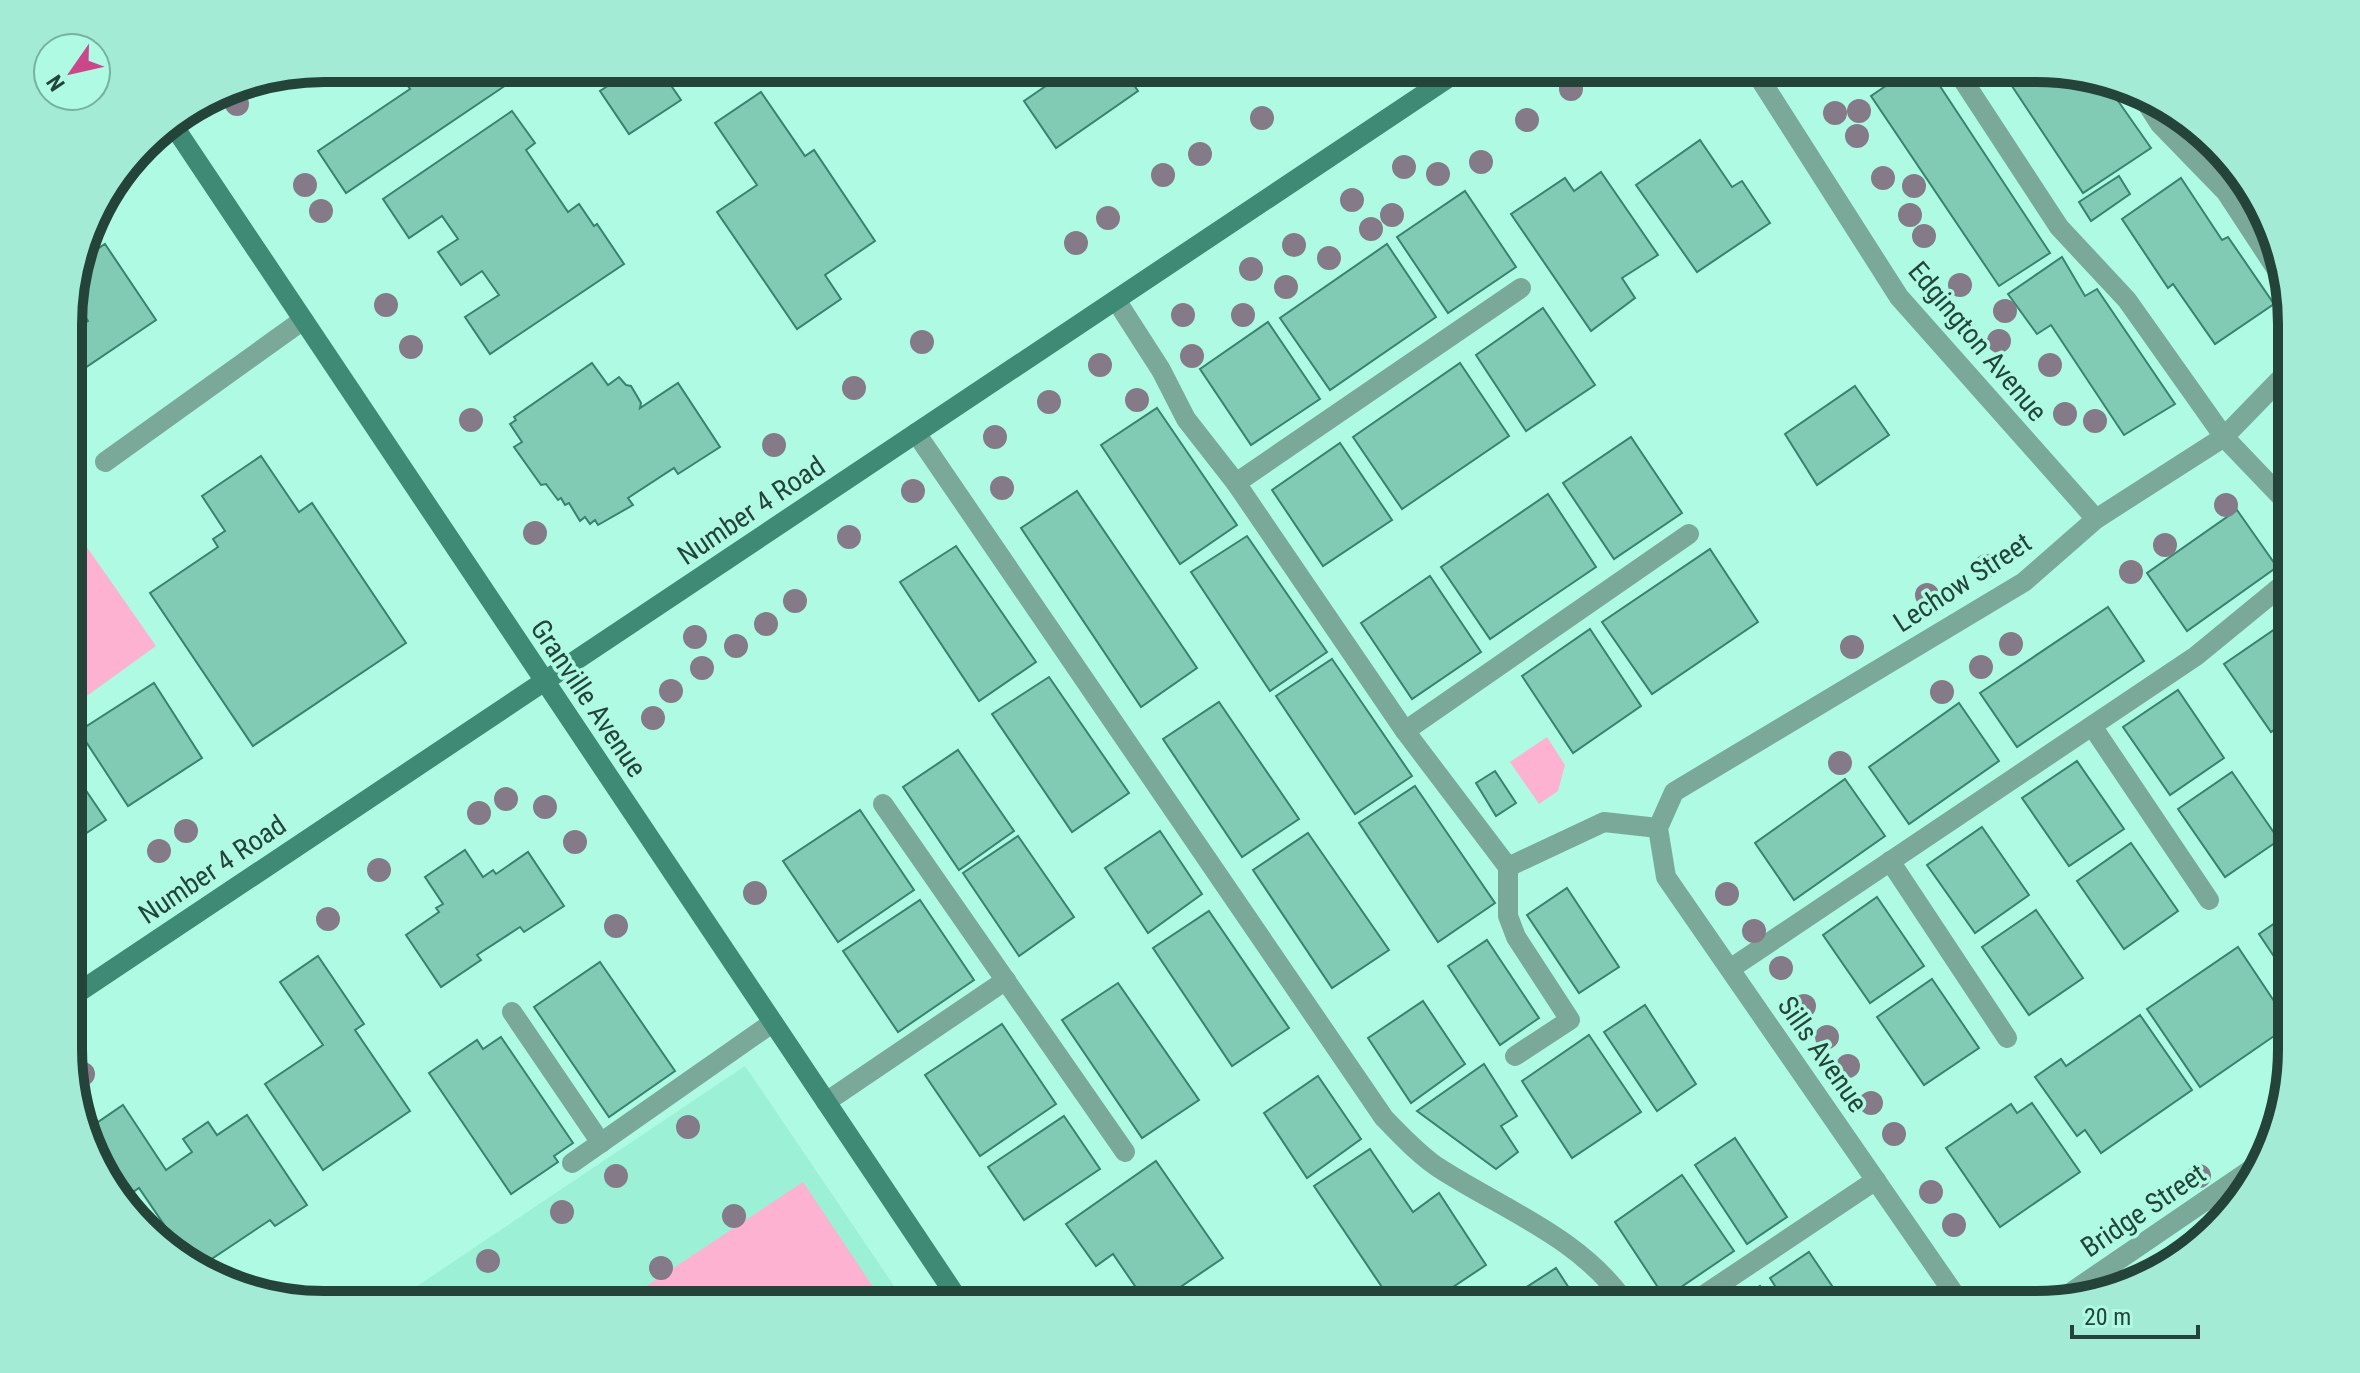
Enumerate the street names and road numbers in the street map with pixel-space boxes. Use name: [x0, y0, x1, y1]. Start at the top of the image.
street label: Edgington Avenue: [1901, 255, 2054, 428]
street label: Number 4 Road: [671, 449, 831, 572]
street label: Lechow Street: [1887, 526, 2037, 639]
street label: Granville Avenue: [524, 613, 653, 783]
street label: Number 4 Road: [132, 808, 292, 931]
street label: Sills Avenue: [1771, 990, 1874, 1118]
street label: Bridge Street: [2075, 1157, 2212, 1264]

